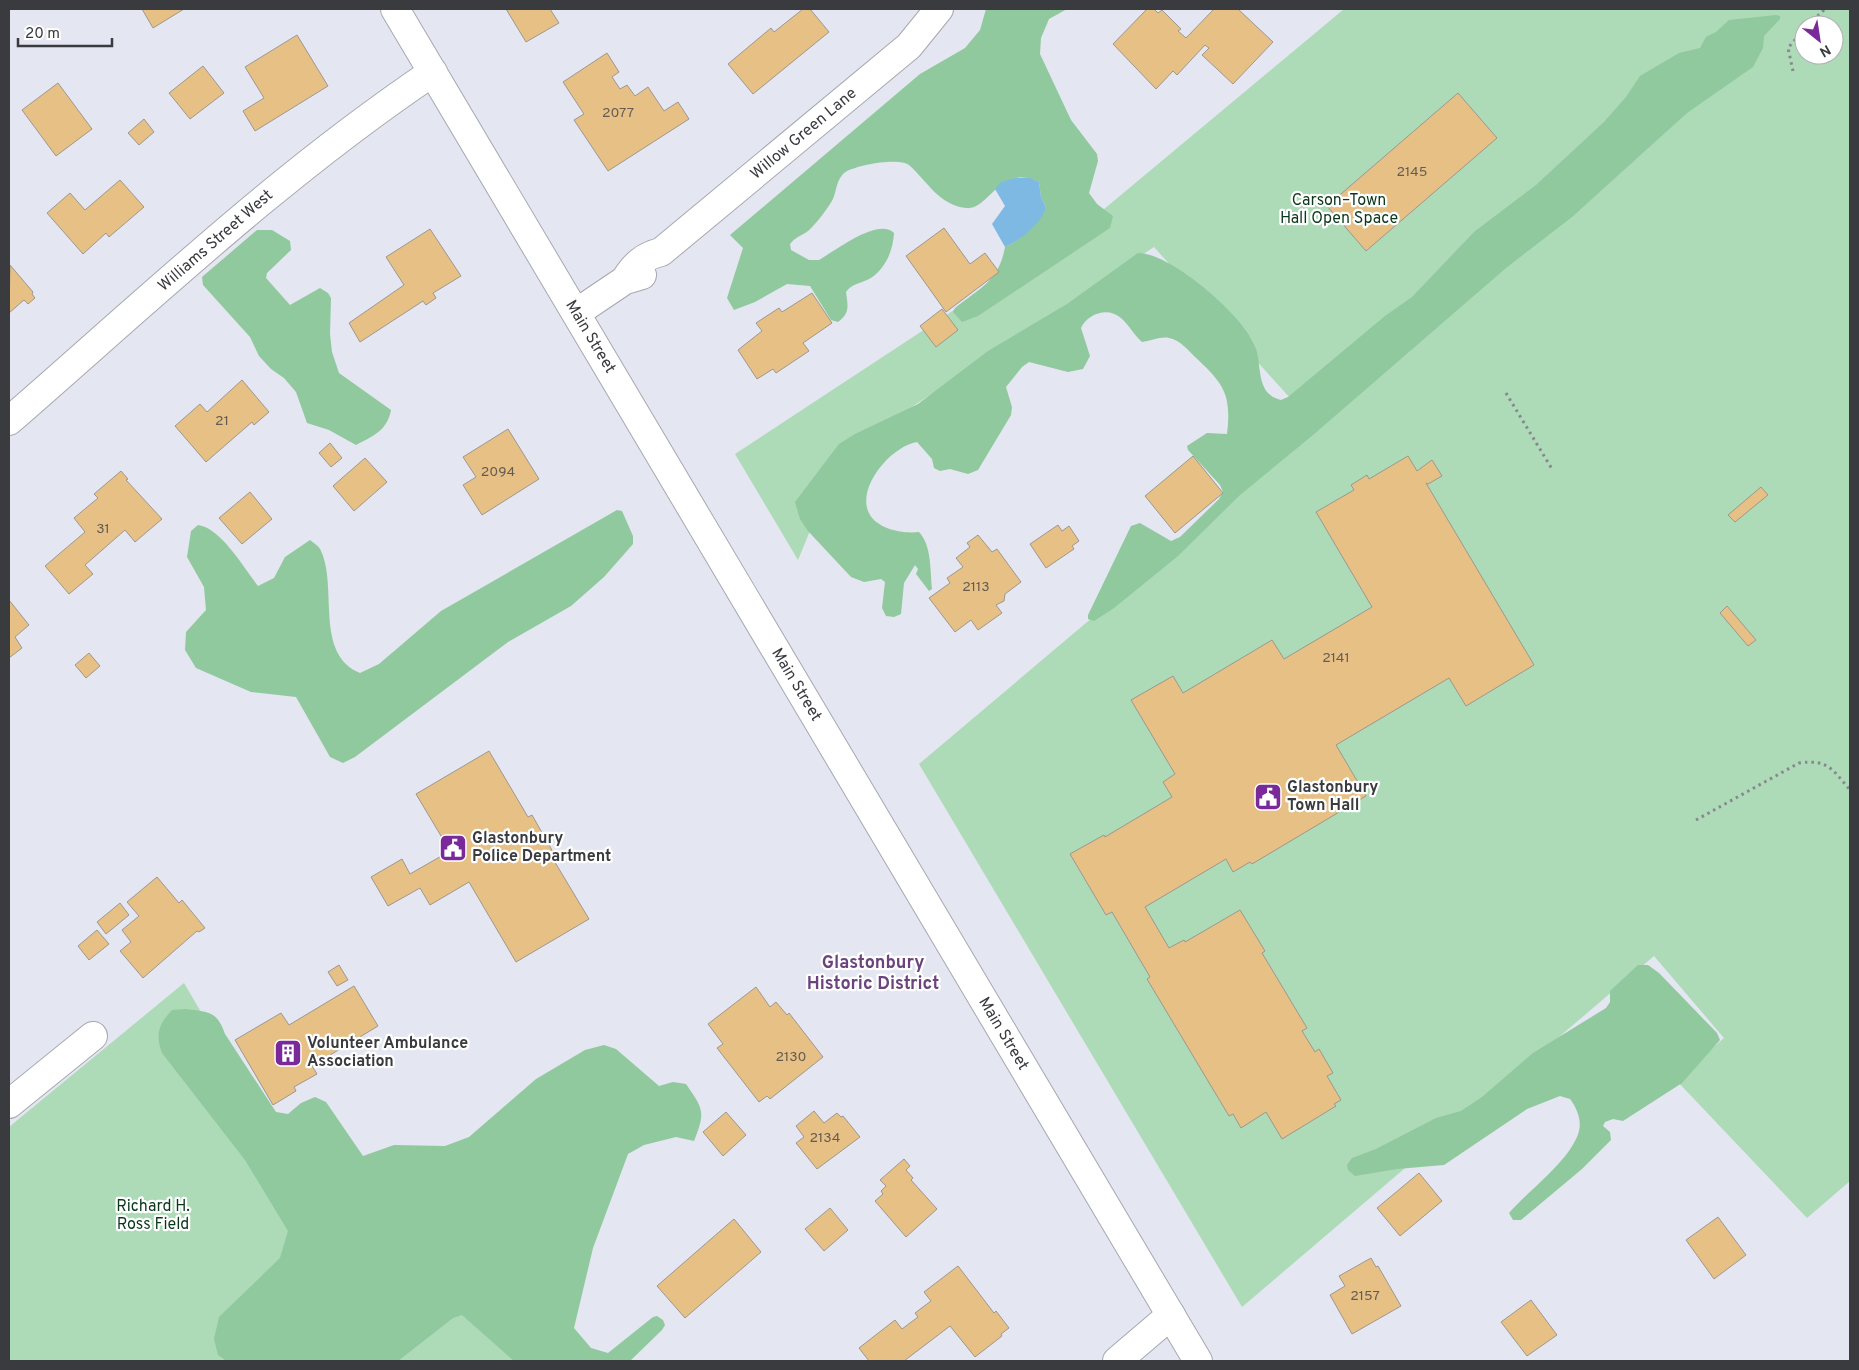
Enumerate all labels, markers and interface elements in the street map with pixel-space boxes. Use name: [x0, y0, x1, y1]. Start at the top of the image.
scale bar: [18, 15, 111, 47]
north arrow: [1794, 15, 1844, 65]
text: 20 m: [25, 25, 60, 44]
text: N: [1816, 40, 1833, 60]
street label: Willow Green Lane: [747, 84, 861, 184]
house number: 2077: [602, 105, 634, 122]
house number: 2145: [1397, 164, 1427, 181]
street label: Williams Street West: [154, 186, 278, 296]
park label: Carson–Town Hall Open Space: [1280, 191, 1398, 229]
street label: Main Street: [560, 297, 620, 377]
house number: 21: [215, 413, 229, 430]
house number: 2094: [481, 464, 515, 481]
house number: 31: [96, 521, 110, 538]
house number: 2113: [962, 579, 990, 596]
street label: Main Street: [766, 645, 826, 725]
house number: 2141: [1322, 650, 1350, 667]
place label: Glastonbury Town Hall: [1287, 778, 1378, 816]
public building icon: Glastonbury Town Hall: [1253, 782, 1283, 812]
place label: Glastonbury Police Department: [472, 829, 611, 867]
public building icon: Glastonbury Police Department: [438, 833, 468, 863]
district label: Glastonbury Historic District: [807, 952, 939, 996]
street label: Main Street: [973, 994, 1033, 1074]
place label: Volunteer Ambulance Association: [307, 1034, 468, 1072]
building icon: Volunteer Ambulance Association: [273, 1038, 303, 1068]
house number: 2130: [775, 1049, 807, 1066]
house number: 2134: [810, 1130, 840, 1147]
park label: Richard H. Ross Field: [116, 1197, 190, 1235]
house number: 2157: [1350, 1288, 1380, 1305]

